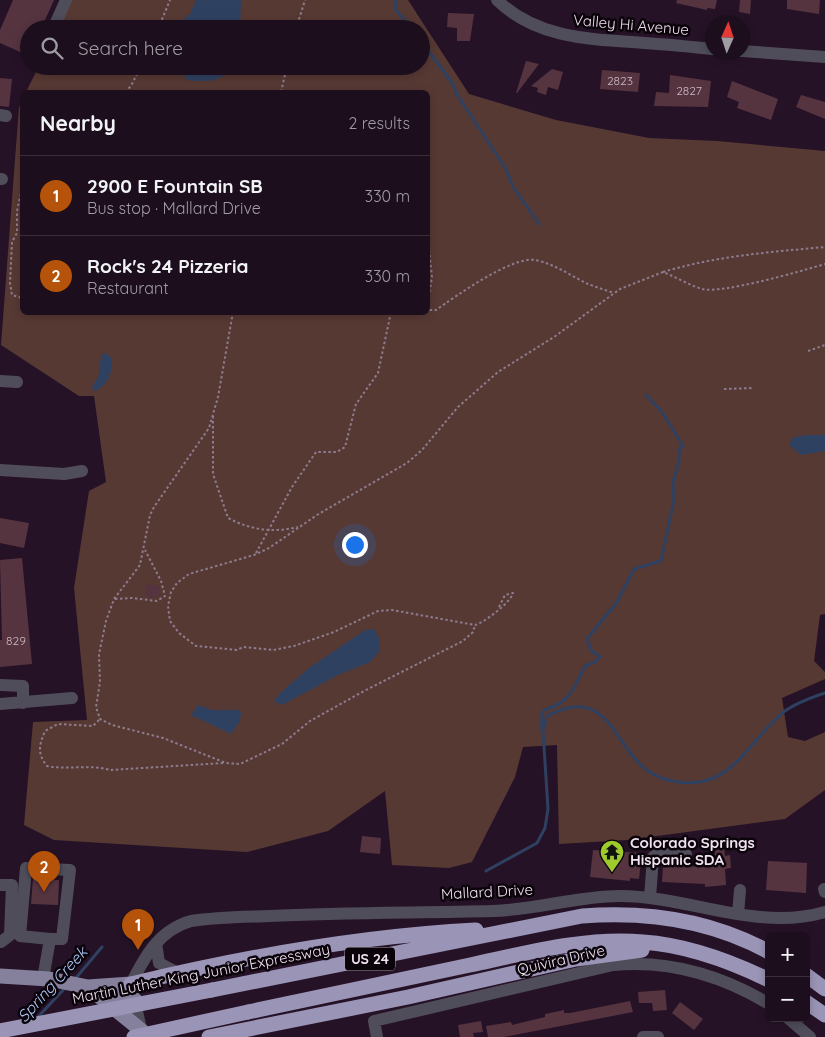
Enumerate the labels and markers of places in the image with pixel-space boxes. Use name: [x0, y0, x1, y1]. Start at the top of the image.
place label: Colorado Springs Hispanic SDA: [630, 833, 755, 869]
temple icon: Colorado Springs Hispanic SDA: [599, 839, 625, 873]
pin: 2: [28, 851, 60, 892]
pin: 1: [122, 909, 154, 950]

